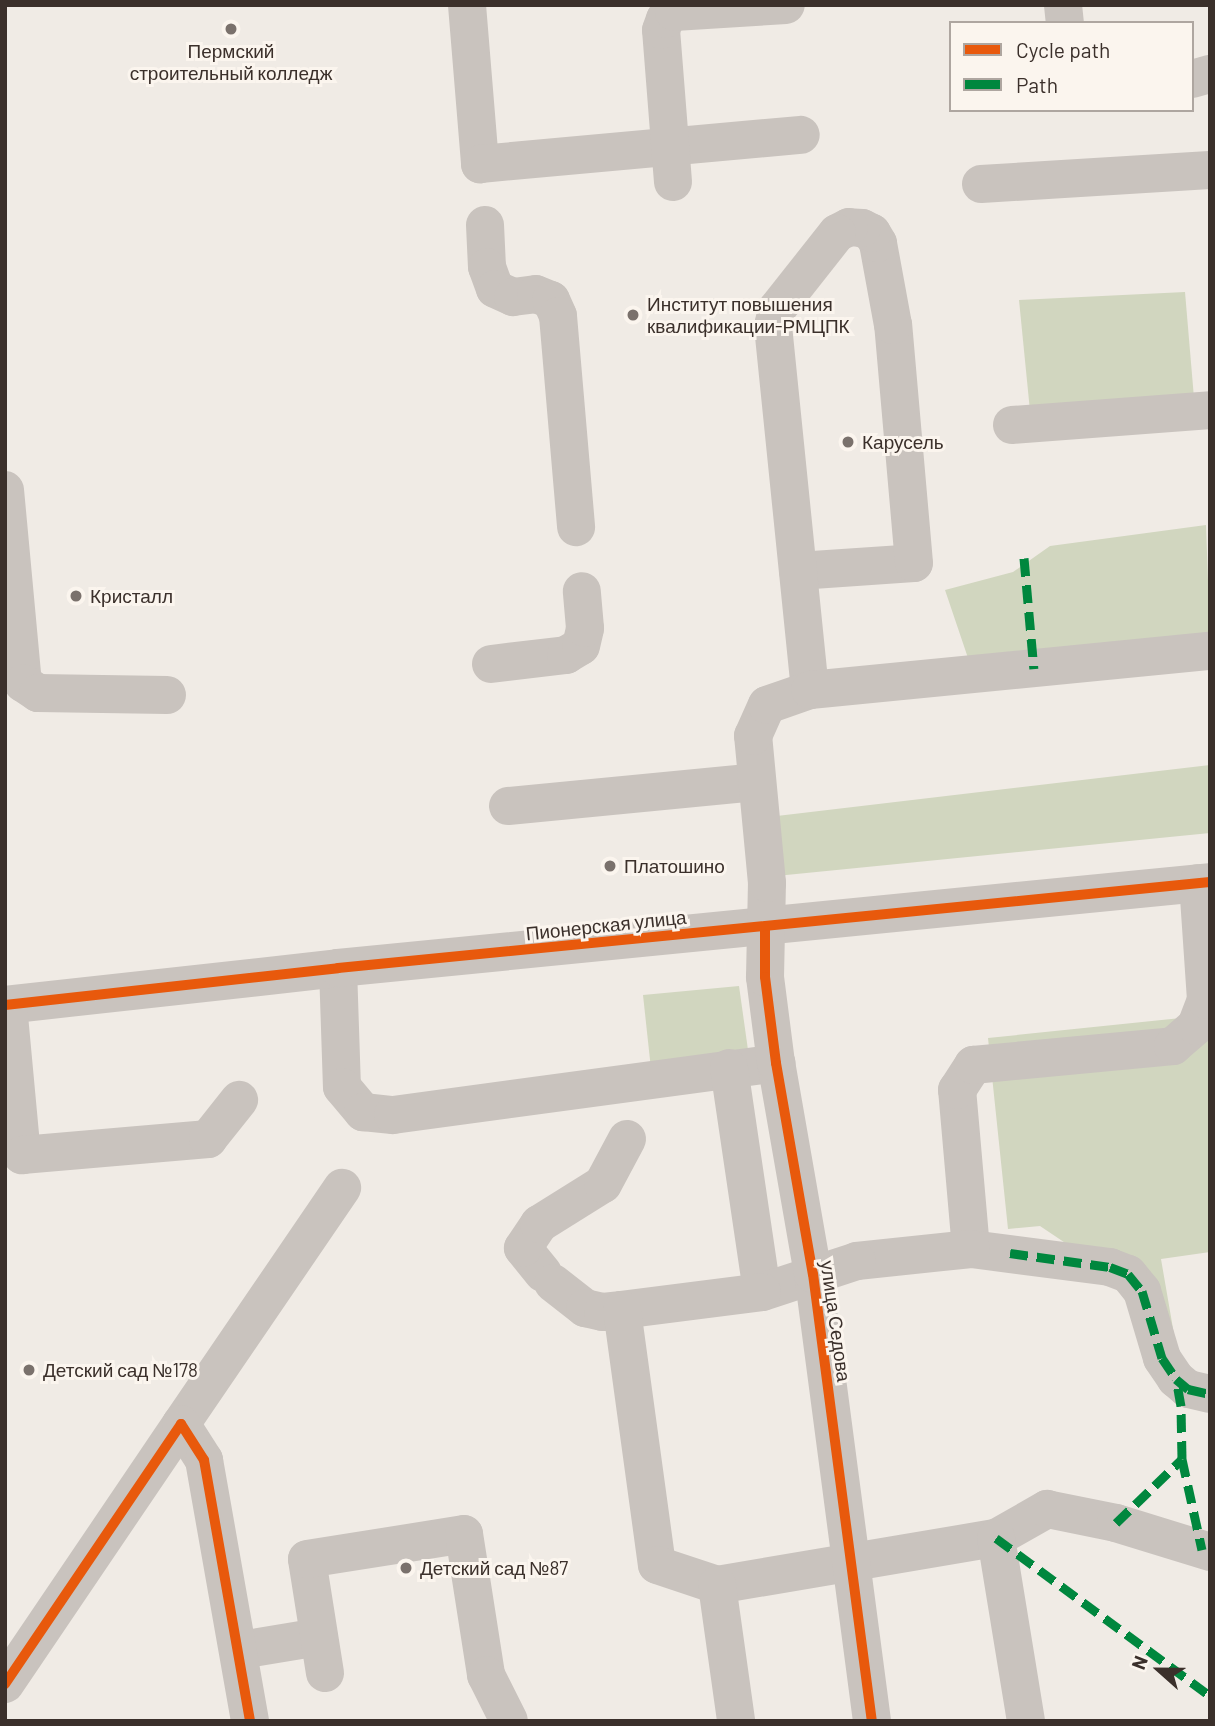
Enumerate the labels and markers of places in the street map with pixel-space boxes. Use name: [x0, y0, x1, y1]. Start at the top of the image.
marker: Пермский строительный колледж: [223, 21, 239, 37]
place label: Пермский строительный колледж: [130, 40, 332, 84]
place label: Институт повышения квалификации-РМЦПК: [647, 293, 850, 337]
marker: Институт повышения квалификации-РМЦПК: [625, 307, 641, 323]
place label: Карусель: [862, 431, 944, 453]
marker: Карусель: [840, 434, 856, 450]
place label: Кристалл: [90, 585, 173, 607]
marker: Кристалл: [68, 588, 84, 604]
place label: Платошино: [624, 855, 725, 877]
marker: Платошино: [602, 858, 618, 874]
place label: Детский сад №178: [43, 1359, 198, 1381]
marker: Детский сад №178: [21, 1362, 37, 1378]
place label: Детский сад №87: [420, 1557, 568, 1579]
marker: Детский сад №87: [398, 1560, 414, 1576]

